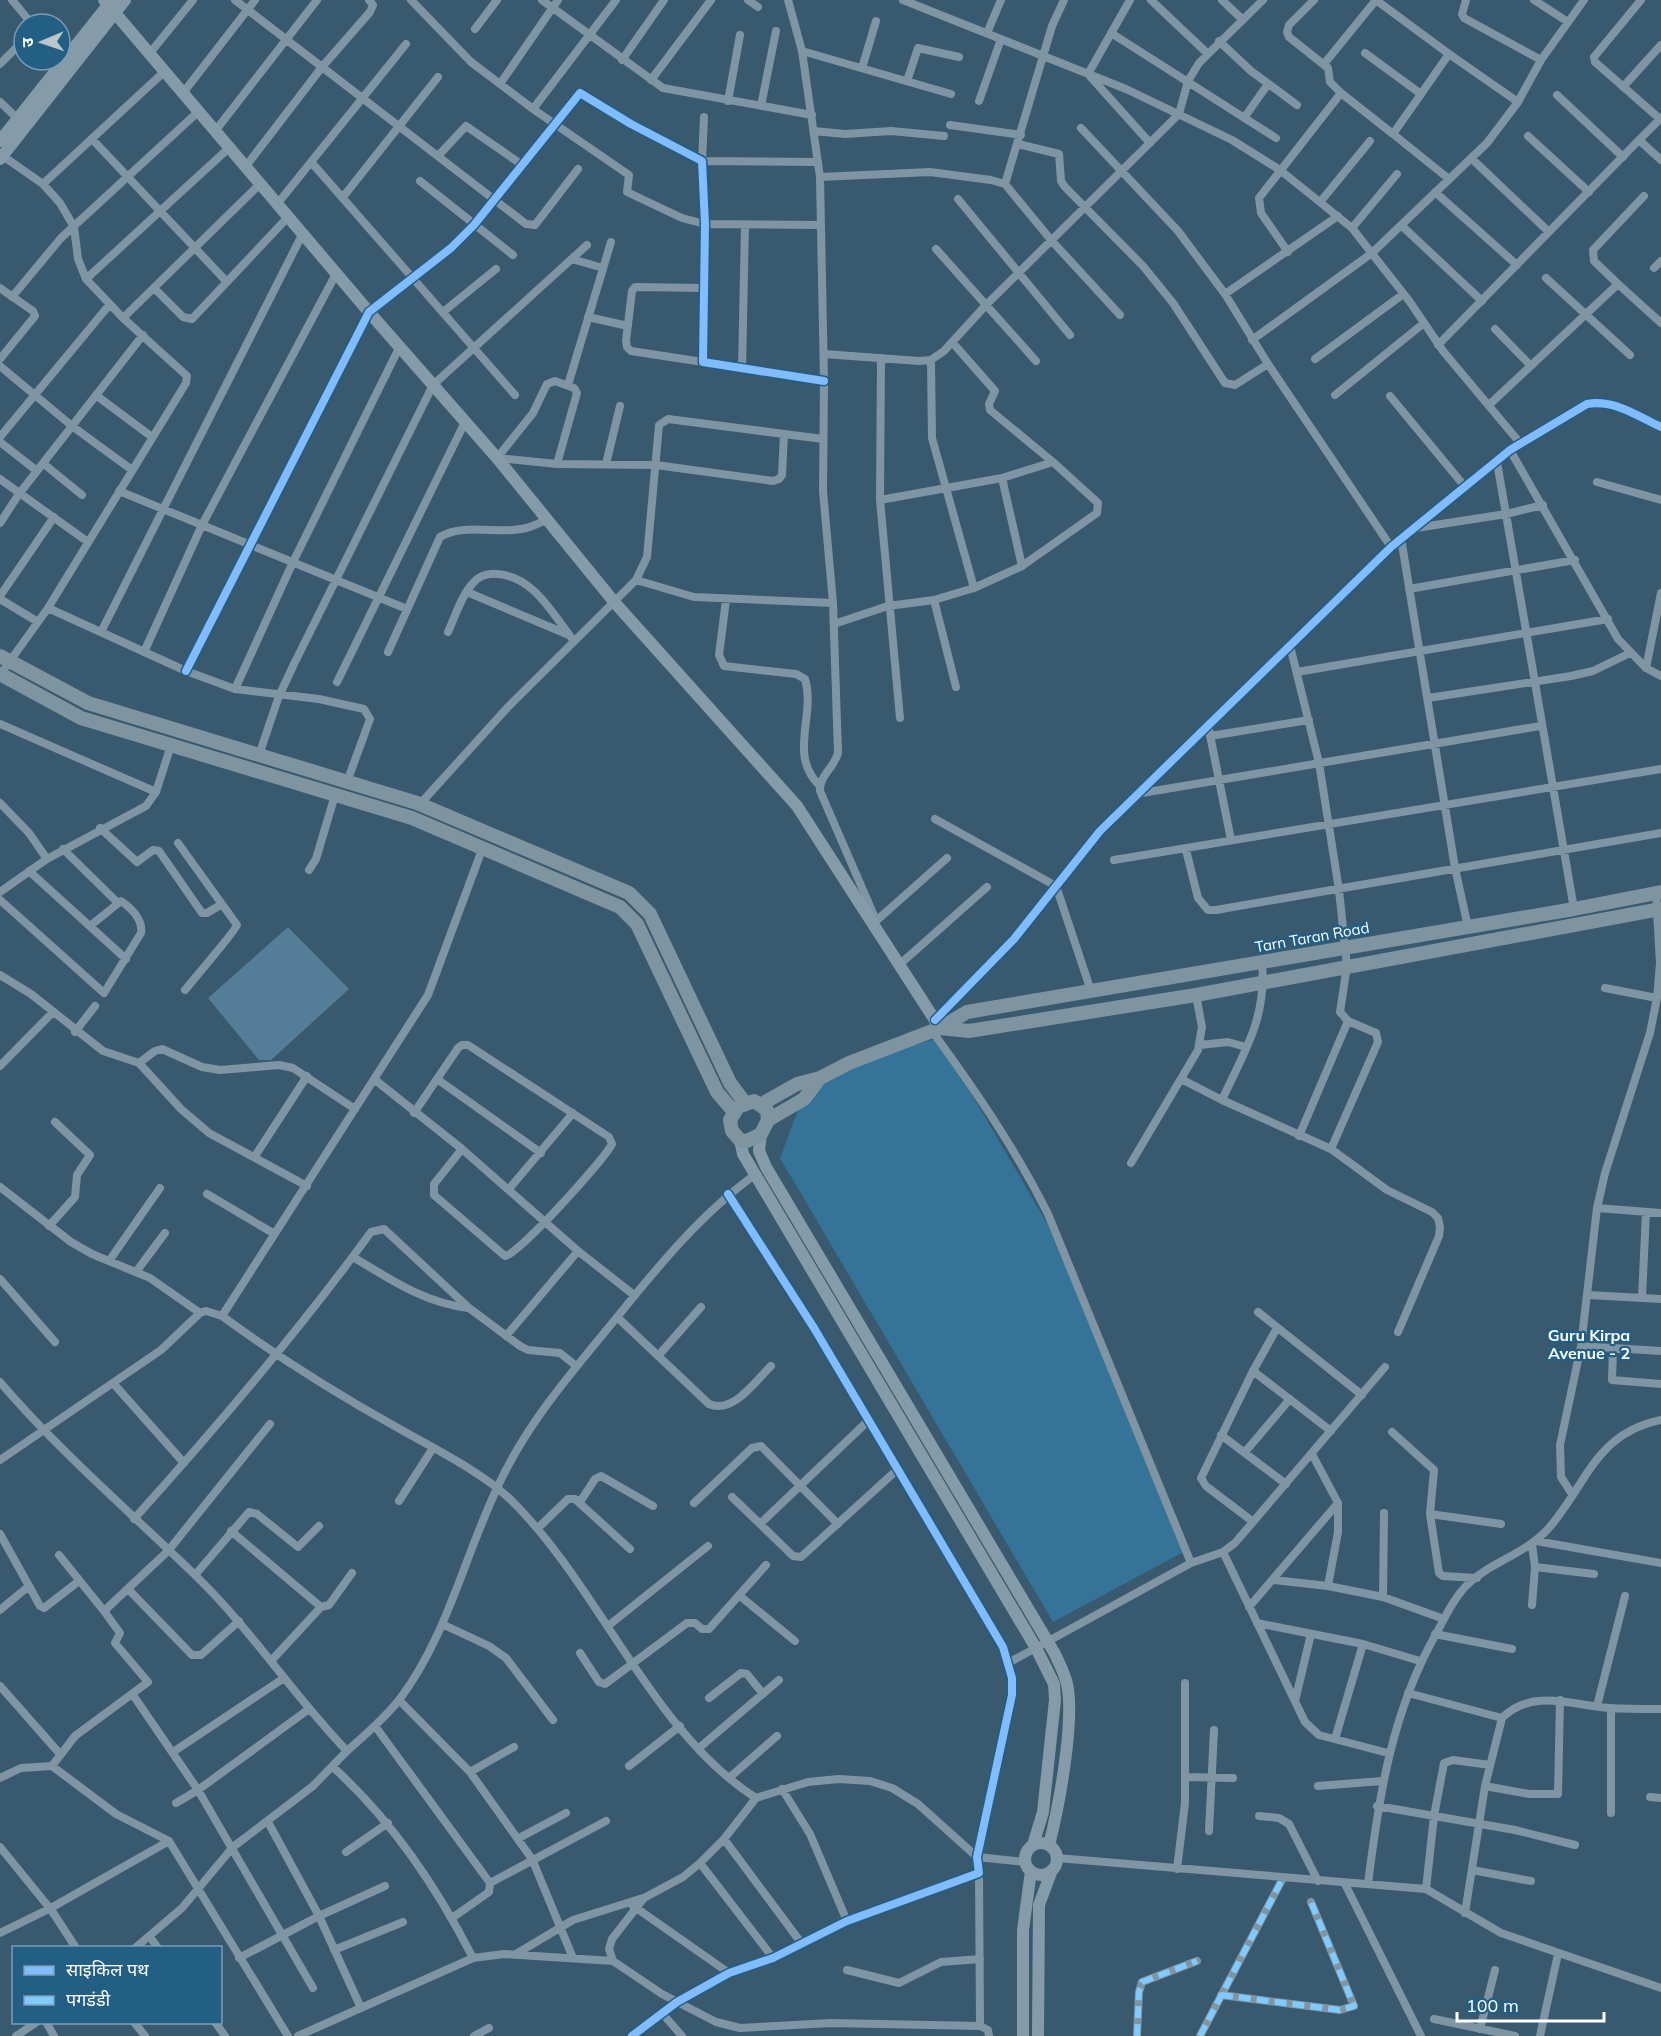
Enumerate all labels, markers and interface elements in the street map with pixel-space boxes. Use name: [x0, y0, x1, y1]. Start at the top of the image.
north arrow: [12, 12, 72, 72]
text: उ: [17, 37, 37, 48]
street label: Tarn Taran Road: [1253, 918, 1371, 956]
district label: Guru Kirpa Avenue - 2: [1548, 1325, 1630, 1363]
legend: [12, 1946, 222, 2024]
text: साइकिल पथ: [66, 1958, 149, 1981]
scale bar: [1457, 1985, 1604, 2023]
text: पगडंडी: [66, 1988, 111, 2011]
text: 100 m: [1466, 1994, 1519, 2017]

